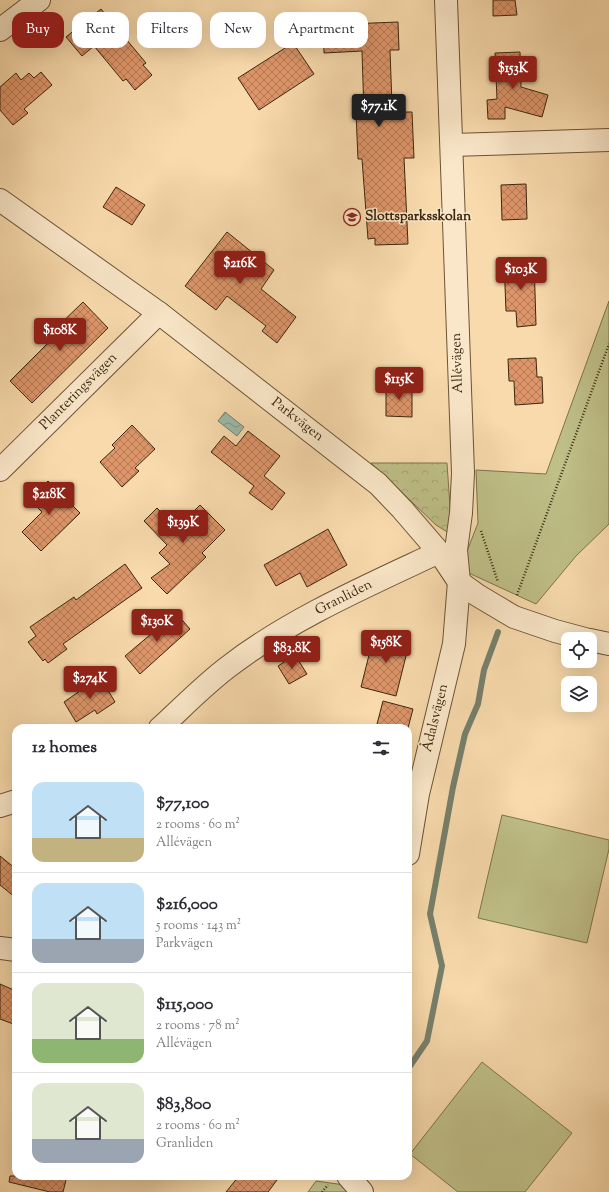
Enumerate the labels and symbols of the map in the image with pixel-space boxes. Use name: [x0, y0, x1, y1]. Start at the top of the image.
pin: $153K: [485, 56, 541, 90]
pin: $77.1K: [346, 94, 412, 128]
school or university icon: Slottsparksskolan: [342, 207, 362, 227]
place label: Slottsparksskolan: [365, 207, 472, 227]
pin: $216K: [212, 251, 268, 285]
pin: $103K: [493, 257, 549, 291]
pin: $108K: [32, 318, 88, 352]
street label: Allévägen: [447, 332, 469, 394]
street label: Planteringsvägen: [36, 349, 122, 435]
pin: $115K: [371, 367, 427, 401]
street label: Parkvägen: [267, 393, 327, 447]
pin: $218K: [21, 482, 77, 516]
pin: $139K: [155, 510, 211, 544]
street label: Granliden: [312, 575, 376, 621]
pin: $130K: [129, 609, 185, 643]
pin: $158K: [358, 630, 414, 664]
pin: $83.8K: [259, 636, 325, 670]
pin: $274K: [62, 666, 118, 700]
street label: Ådalsvägen: [418, 682, 454, 754]

